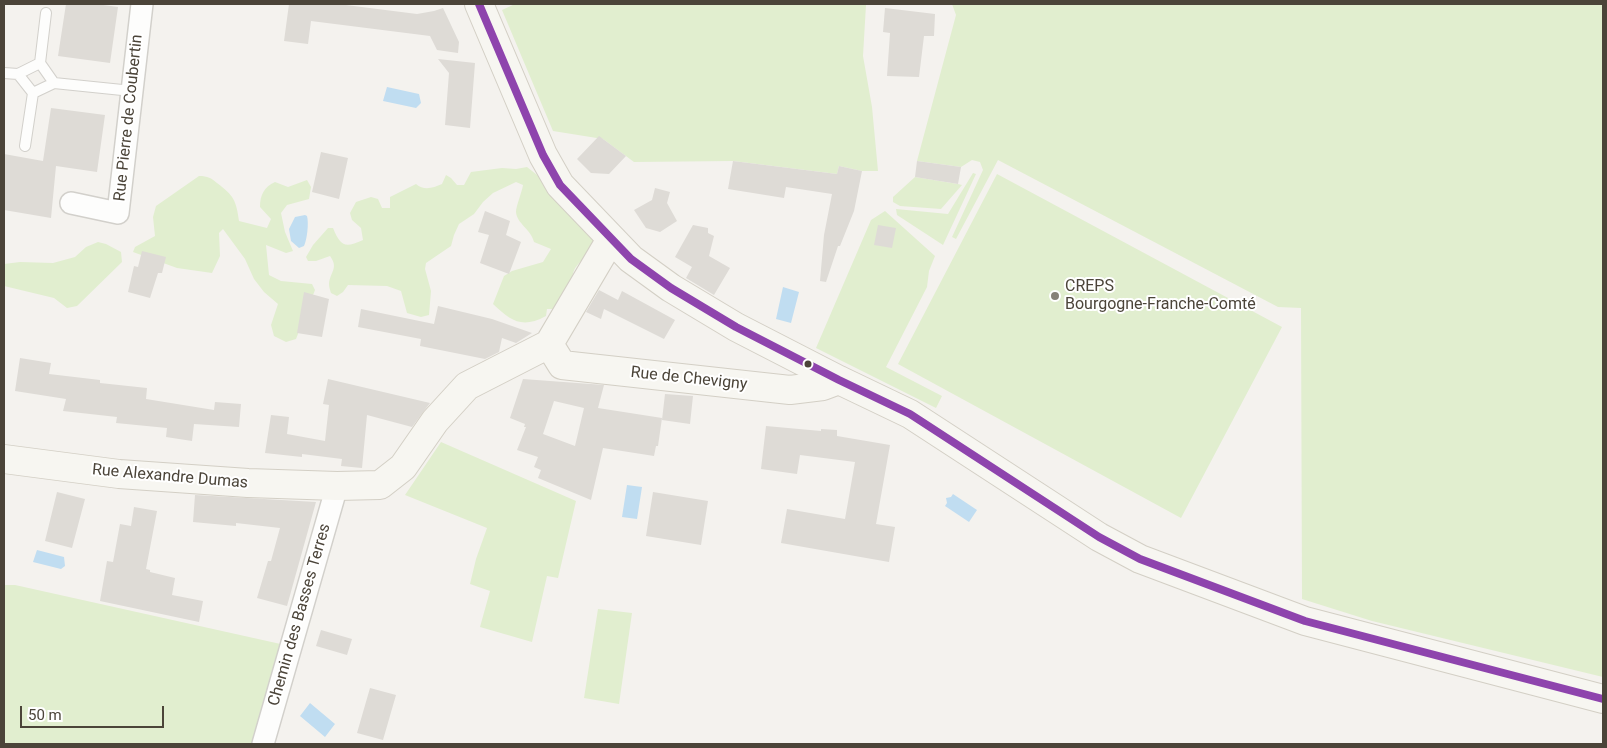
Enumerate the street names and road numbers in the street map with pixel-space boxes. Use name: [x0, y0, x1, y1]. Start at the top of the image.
street label: Rue Pierre de Coubertin: [111, 34, 147, 202]
street label: Rue de Chevigny: [630, 363, 748, 395]
street label: Rue Alexandre Dumas: [91, 461, 249, 493]
street label: Chemin des Basses Terres: [265, 522, 335, 708]

